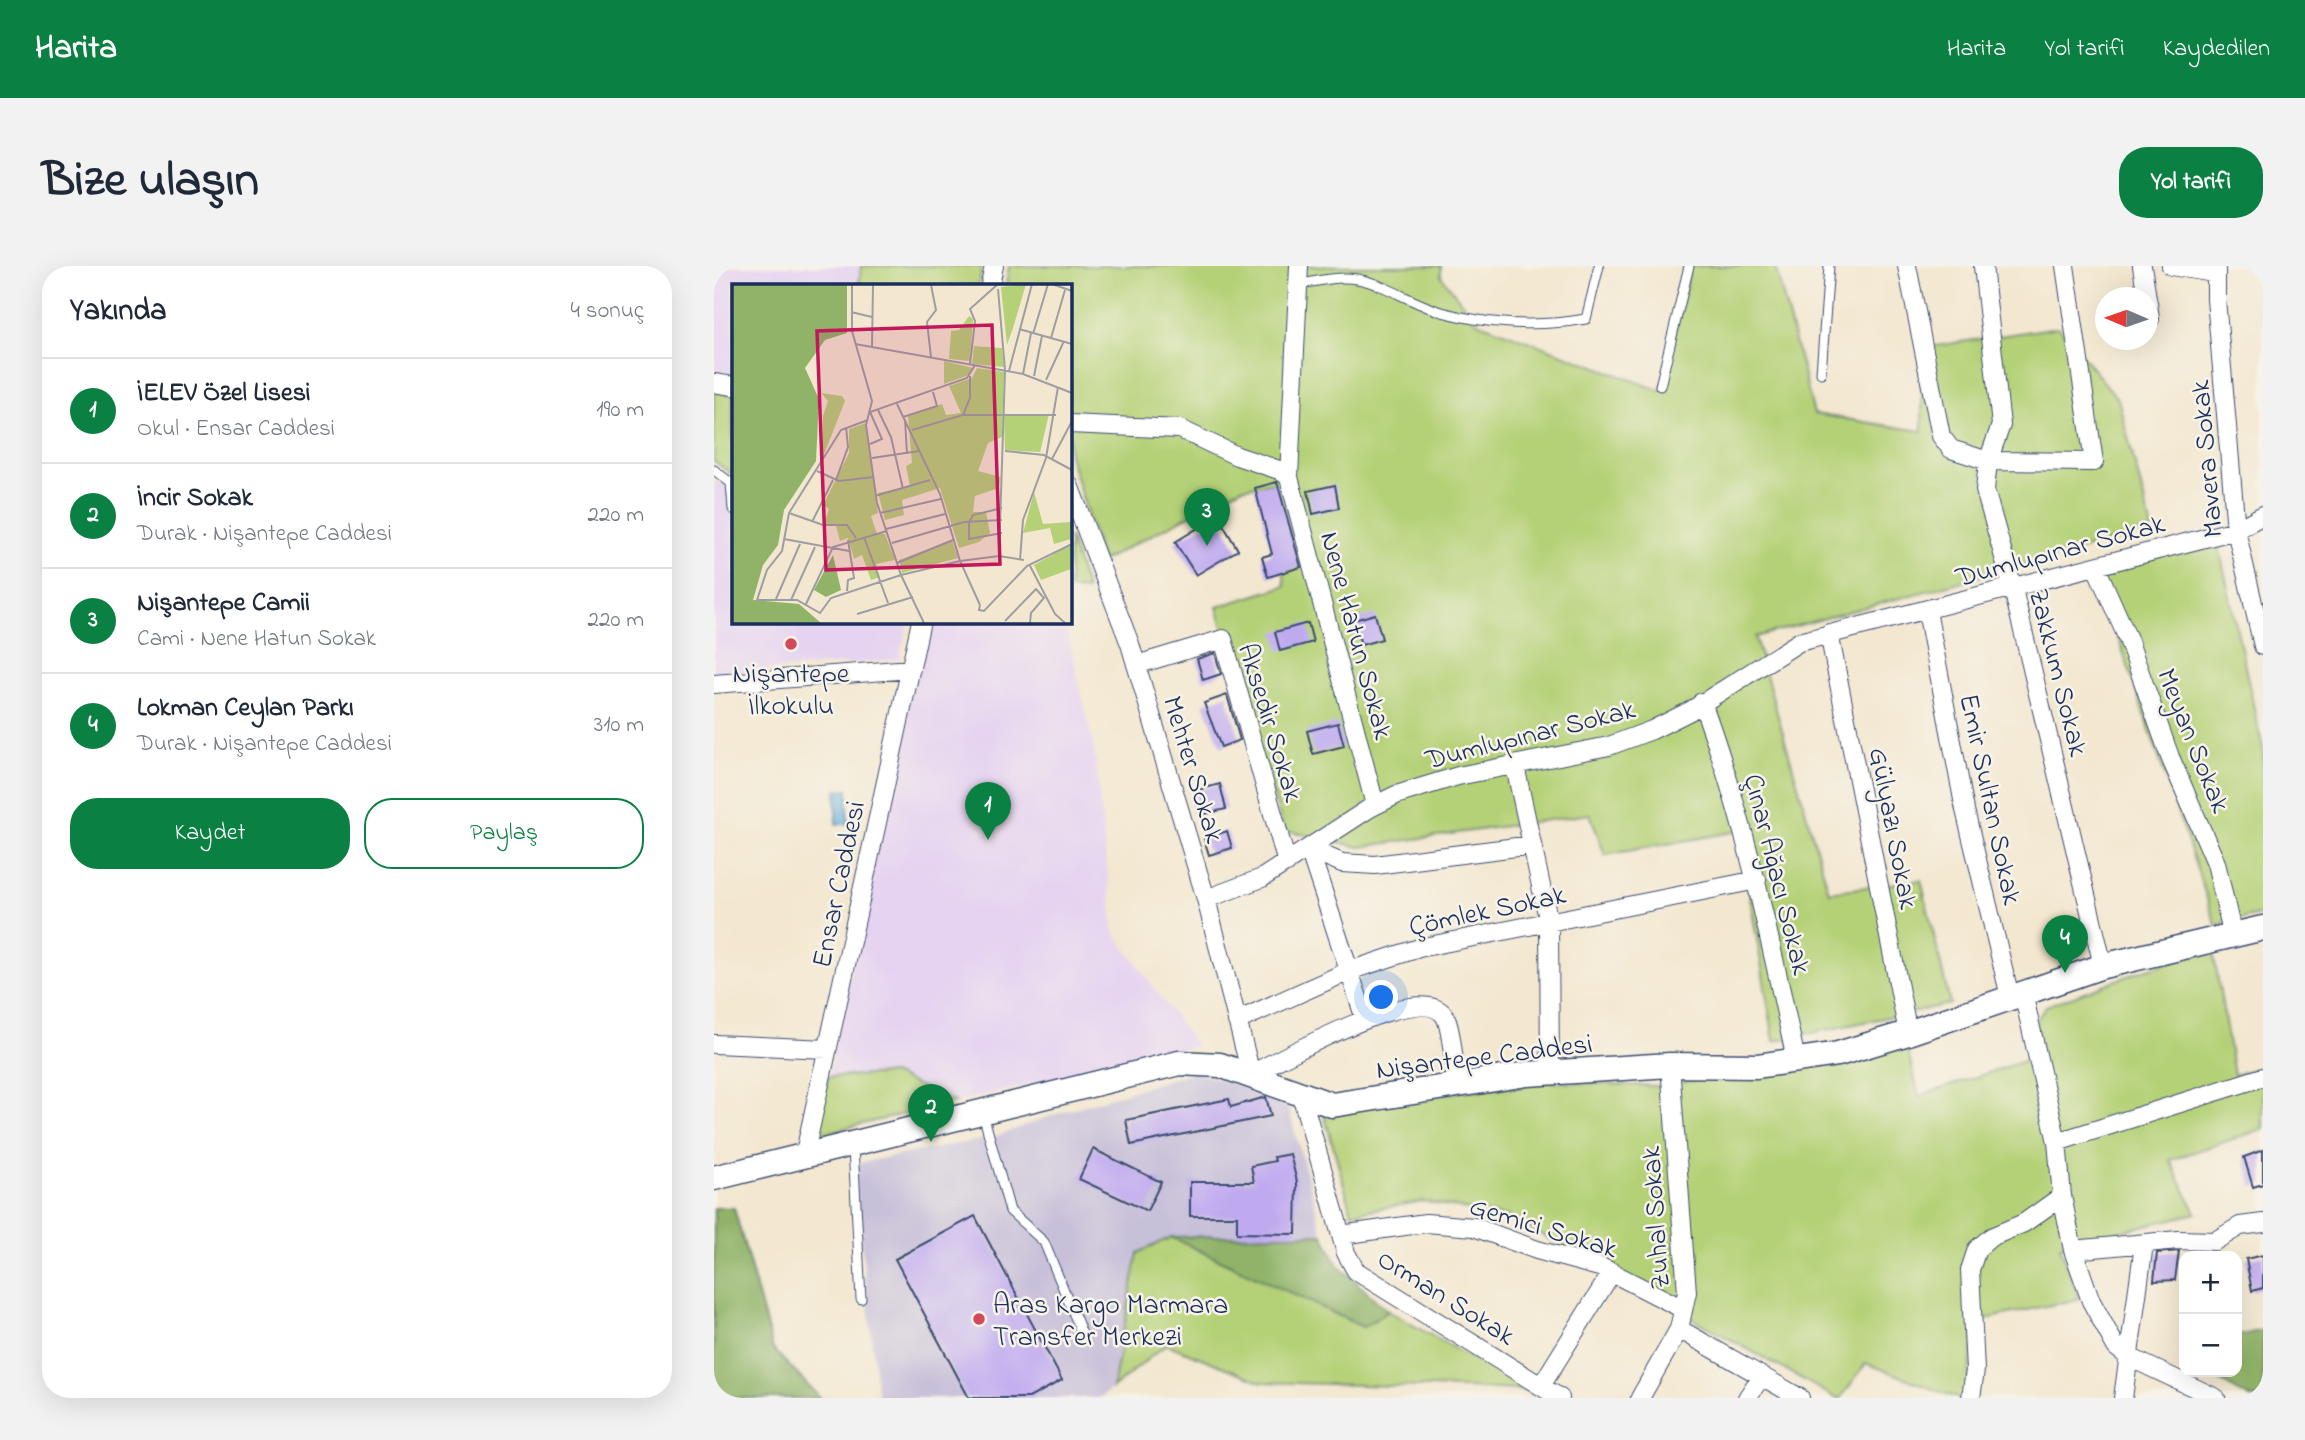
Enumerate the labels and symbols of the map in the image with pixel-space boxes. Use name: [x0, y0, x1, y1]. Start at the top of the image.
inset map: [732, 284, 1071, 623]
north arrow: [2095, 287, 2158, 350]
street label: Mavera Sokak: [2181, 377, 2236, 539]
pin: 3: [1184, 488, 1230, 546]
street label: Dumlupınar Sokak: [1951, 505, 2171, 600]
street label: Nene Hatun Sokak: [1307, 527, 1402, 745]
street label: Zakkum Sokak: [2016, 585, 2097, 762]
marker: Nişantepe İlkokulu: [783, 636, 799, 652]
street label: Aksedir Sokak: [1225, 639, 1312, 808]
place label: Nişantepe İlkokulu: [733, 655, 850, 728]
street label: Meyan Sokak: [2144, 663, 2240, 820]
street label: Dumlupınar Sokak: [1421, 690, 1641, 783]
street label: Emir Sultan Sokak: [1946, 690, 2031, 910]
street label: Mehter Sokak: [1150, 691, 1234, 849]
street label: Gülyazı Sokak: [1856, 744, 1927, 914]
street label: Çınar Ağacı Sokak: [1731, 770, 1821, 980]
pin: 1: [965, 782, 1011, 840]
street label: Ensar Caddesi: [803, 798, 878, 972]
street label: Çömlek Sokak: [1405, 876, 1571, 949]
pin: 4: [2042, 915, 2088, 973]
your location: [1364, 980, 1398, 1014]
street label: Nişantepe Caddesi: [1374, 1025, 1595, 1092]
pin: 2: [908, 1084, 954, 1142]
street label: Zuhal Sokak: [1632, 1144, 1683, 1291]
street label: Gemici Sokak: [1464, 1187, 1623, 1271]
street label: Orman Sokak: [1368, 1240, 1523, 1358]
place label: Aras Kargo Marmara Transfer Merkezi: [993, 1286, 1228, 1359]
marker: Aras Kargo Marmara Transfer Merkezi: [971, 1311, 987, 1327]

